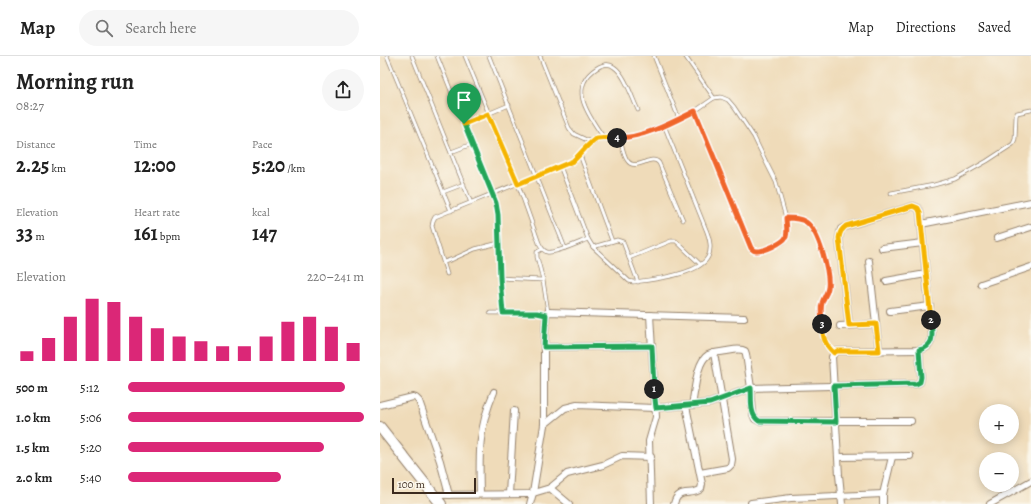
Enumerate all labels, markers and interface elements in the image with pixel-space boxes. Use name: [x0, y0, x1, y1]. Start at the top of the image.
search box: [79, 10, 359, 46]
text: Map: [20, 15, 55, 41]
icon: search: [93, 17, 115, 39]
text: Search here: [125, 18, 197, 38]
text: Map: [848, 18, 874, 37]
text: Directions: [896, 18, 956, 37]
text: Saved: [978, 18, 1011, 37]
text: Morning run: [16, 67, 134, 97]
button: share: [322, 69, 364, 111]
pin: [447, 83, 481, 124]
icon: arrive: [453, 89, 475, 111]
text: 08:27: [16, 97, 44, 114]
pin: 4: [607, 128, 627, 148]
text: 4: [614, 130, 620, 145]
text: Distance: [16, 137, 55, 152]
text: Time: [134, 137, 157, 152]
text: Pace: [252, 137, 272, 152]
text: 2.25: [16, 152, 49, 179]
text: 12:00: [134, 152, 176, 179]
text: 5:20: [252, 152, 285, 179]
text: km: [49, 161, 66, 176]
text: /km: [285, 161, 305, 176]
text: Elevation: [16, 205, 58, 220]
text: Heart rate: [134, 205, 180, 220]
text: kcal: [252, 205, 270, 220]
text: 33: [16, 220, 33, 247]
text: 161: [134, 220, 158, 247]
text: 147: [252, 220, 277, 247]
text: m: [33, 229, 45, 244]
text: bpm: [158, 229, 180, 244]
text: Elevation: [16, 268, 66, 285]
text: 220–241 m: [307, 268, 364, 285]
pin: 2: [921, 310, 941, 330]
text: 2: [928, 312, 934, 327]
pin: 3: [812, 314, 832, 334]
text: 3: [820, 316, 824, 331]
text: 500 m: [16, 379, 48, 396]
text: 5:12: [80, 379, 99, 396]
pin: 1: [644, 379, 664, 399]
text: 1: [652, 381, 656, 396]
map controls: [979, 404, 1019, 492]
button: +: [979, 404, 1019, 444]
text: 1.0 km: [16, 409, 51, 426]
text: 5:06: [80, 409, 102, 426]
text: 1.5 km: [16, 439, 50, 456]
text: 5:20: [80, 439, 102, 456]
button: −: [979, 452, 1019, 492]
text: 2.0 km: [16, 469, 52, 486]
text: 5:40: [80, 469, 102, 486]
scale bar: [392, 476, 476, 495]
text: 100 m: [398, 477, 425, 492]

